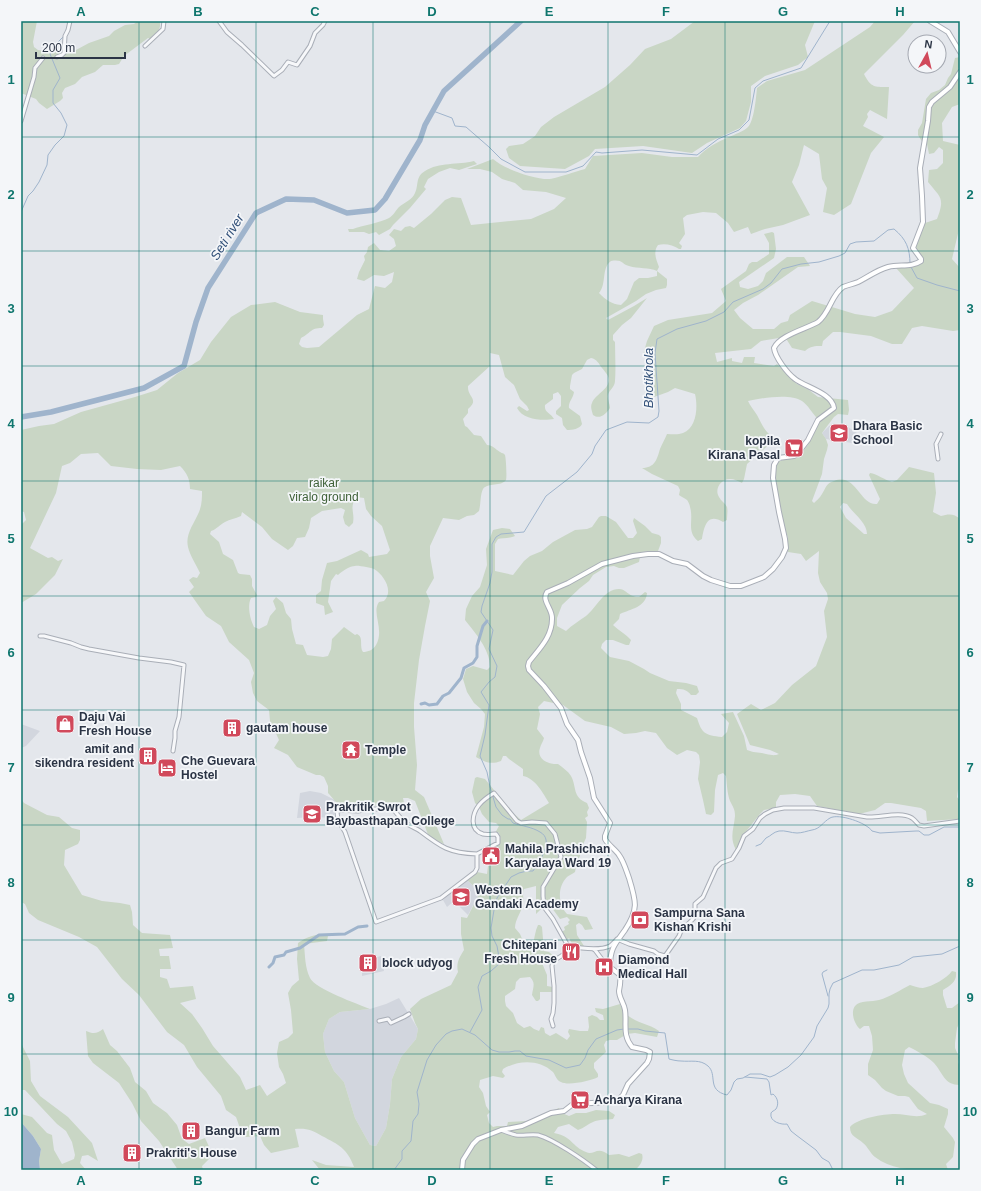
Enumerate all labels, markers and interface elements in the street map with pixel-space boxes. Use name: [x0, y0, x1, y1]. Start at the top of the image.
text: A: [76, 4, 86, 19]
text: B: [193, 4, 203, 19]
text: C: [310, 4, 320, 19]
text: D: [427, 4, 437, 19]
text: E: [545, 4, 554, 19]
text: F: [662, 4, 670, 19]
text: G: [778, 4, 788, 19]
text: H: [895, 4, 905, 19]
scale bar: [36, 34, 125, 60]
north arrow: [907, 34, 947, 74]
text: N: [924, 38, 933, 51]
text: 200 m: [42, 41, 75, 55]
text: 1: [7, 72, 15, 87]
text: 1: [966, 72, 974, 87]
text: 2: [7, 187, 15, 202]
text: 2: [966, 187, 974, 202]
water label: Seti river: [207, 211, 247, 263]
text: 3: [7, 301, 15, 316]
text: 3: [966, 301, 974, 316]
water label: Bhotikhola: [641, 348, 656, 408]
text: 4: [7, 416, 15, 431]
text: 4: [966, 416, 974, 431]
place label: Dhara Basic School: [853, 419, 923, 447]
school or university icon: Dhara Basic School: [828, 422, 850, 444]
place label: kopila Kirana Pasal: [708, 434, 780, 462]
supermarket icon: kopila Kirana Pasal: [783, 437, 805, 459]
park label: raikar viralo ground: [289, 476, 359, 504]
text: 5: [7, 531, 15, 546]
text: 5: [966, 531, 974, 546]
text: 6: [7, 645, 15, 660]
text: 6: [966, 645, 974, 660]
place label: Daju Vai Fresh House: [79, 710, 152, 738]
shop icon: Daju Vai Fresh House: [54, 713, 76, 735]
building icon: gautam house: [221, 717, 243, 739]
place label: gautam house: [246, 721, 328, 735]
temple icon: Temple: [340, 739, 362, 761]
place label: amit and sikendra resident: [35, 742, 134, 770]
place label: Temple: [365, 743, 406, 757]
building icon: amit and sikendra resident: [137, 745, 159, 767]
place label: Che Guevara Hostel: [181, 754, 255, 782]
hotel icon: Che Guevara Hostel: [156, 757, 178, 779]
text: 7: [7, 760, 15, 775]
text: 7: [966, 760, 974, 775]
place label: Prakritik Swrot Baybasthapan College: [326, 800, 455, 828]
school or university icon: Prakritik Swrot Baybasthapan College: [301, 803, 323, 825]
place label: Mahila Prashichan Karyalaya Ward 19: [505, 842, 612, 870]
public building icon: Mahila Prashichan Karyalaya Ward 19: [480, 845, 502, 867]
text: 8: [7, 875, 15, 890]
text: 8: [966, 875, 974, 890]
place label: Western Gandaki Academy: [475, 883, 579, 911]
school or university icon: Western Gandaki Academy: [450, 886, 472, 908]
place label: Sampurna Sana Kishan Krishi: [654, 906, 745, 934]
bank icon: Sampurna Sana Kishan Krishi: [629, 909, 651, 931]
place label: Chitepani Fresh House: [484, 938, 557, 966]
restaurant icon: Chitepani Fresh House: [560, 941, 582, 963]
building icon: block udyog: [357, 952, 379, 974]
place label: Diamond Medical Hall: [618, 953, 687, 981]
place label: block udyog: [382, 956, 453, 970]
hospital icon: Diamond Medical Hall: [593, 956, 615, 978]
text: 9: [7, 990, 15, 1005]
text: 9: [966, 990, 974, 1005]
supermarket icon: Acharya Kirana: [569, 1089, 591, 1111]
place label: Acharya Kirana: [594, 1093, 682, 1107]
text: 10: [4, 1104, 18, 1119]
text: 10: [963, 1104, 977, 1119]
building icon: Bangur Farm: [180, 1120, 202, 1142]
place label: Bangur Farm: [205, 1124, 280, 1138]
building icon: Prakriti's House: [121, 1142, 143, 1164]
place label: Prakriti's House: [146, 1146, 237, 1160]
text: A: [76, 1173, 86, 1188]
text: B: [193, 1173, 203, 1188]
text: C: [310, 1173, 320, 1188]
text: D: [427, 1173, 437, 1188]
text: E: [545, 1173, 554, 1188]
text: F: [662, 1173, 670, 1188]
text: G: [778, 1173, 788, 1188]
text: H: [895, 1173, 905, 1188]

